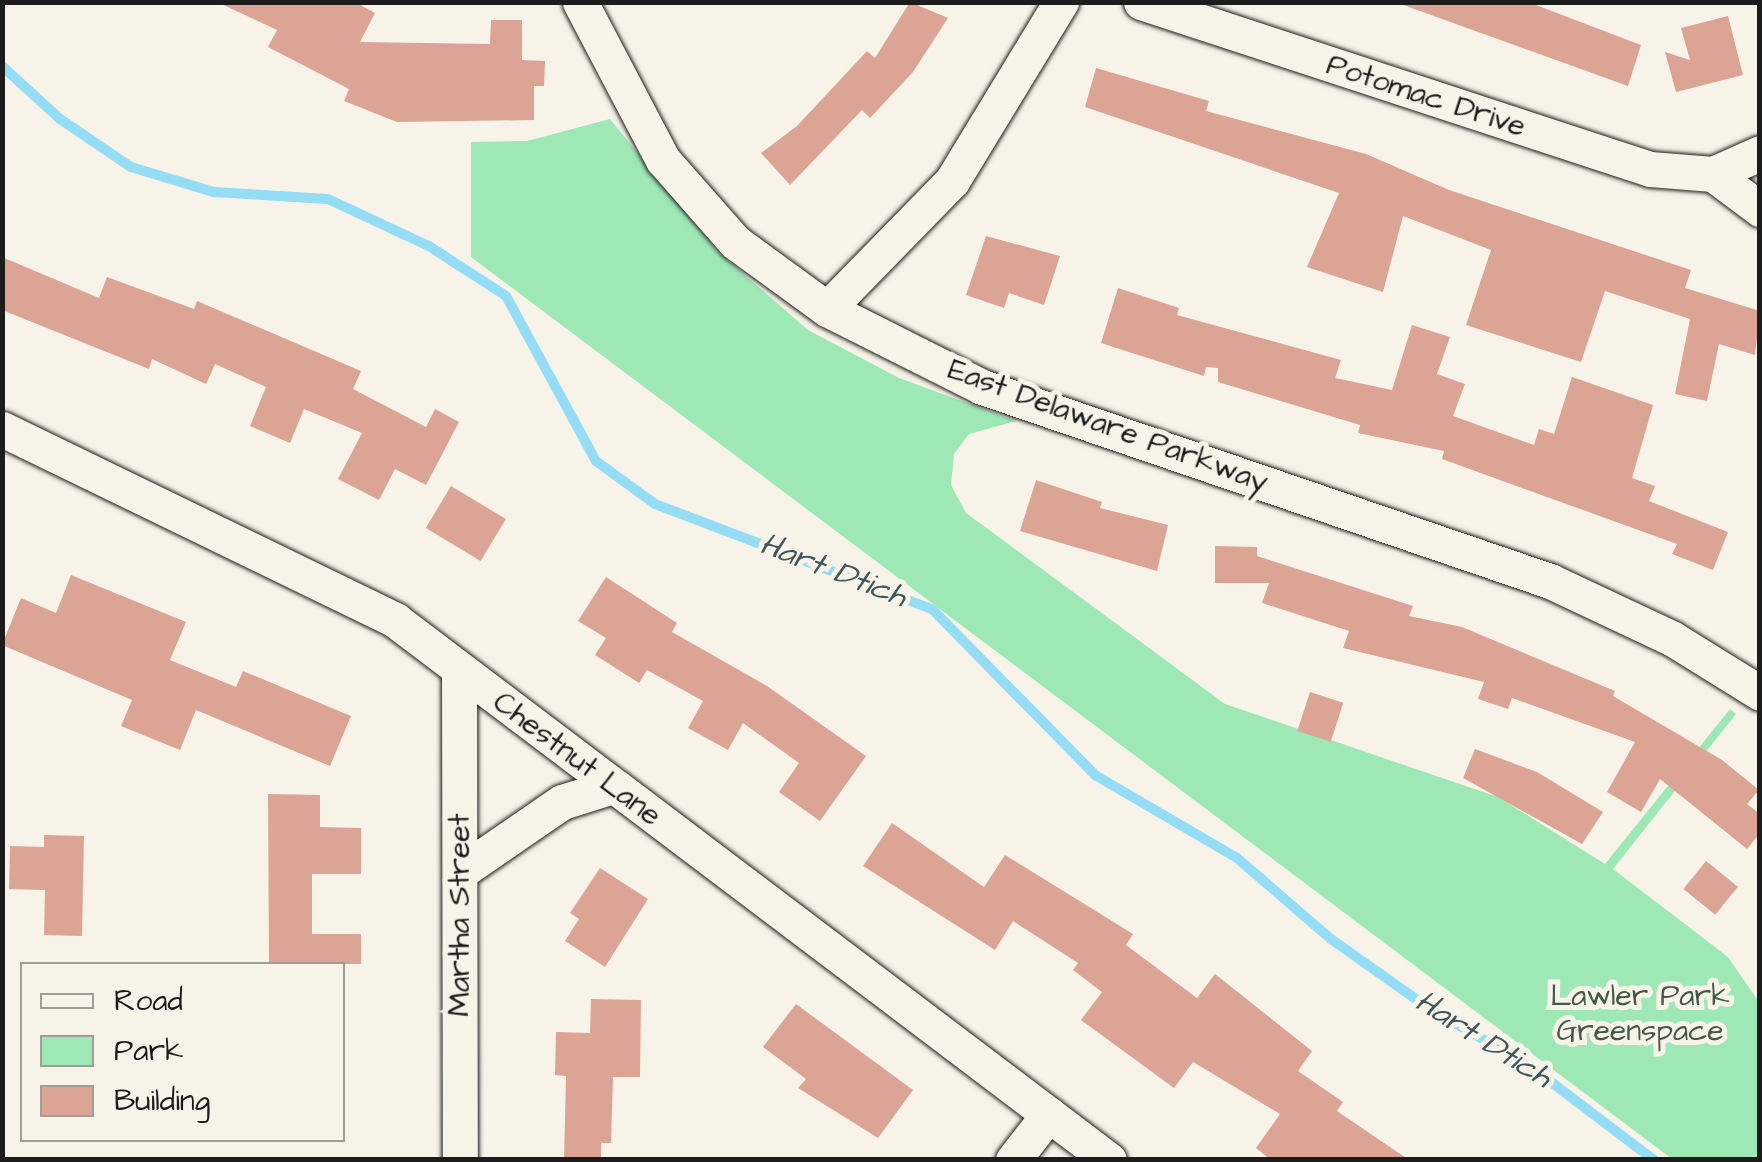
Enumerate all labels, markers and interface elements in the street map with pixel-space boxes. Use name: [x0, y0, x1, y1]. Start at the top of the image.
street label: Potomac Drive: [1322, 47, 1530, 145]
street label: East Delaware Parkway: [943, 351, 1273, 501]
water label: Hart Dtich: [754, 526, 912, 616]
street label: Chestnut Lane: [486, 684, 668, 834]
street label: Martha Street: [442, 813, 478, 1017]
legend: [20, 962, 345, 1142]
park label: Lawler Park Greenspace: [1550, 978, 1730, 1048]
text: Road: [114, 980, 183, 1022]
water label: Hart Dtich: [1408, 983, 1558, 1097]
text: Park: [114, 1030, 183, 1072]
text: Building: [114, 1080, 210, 1122]

